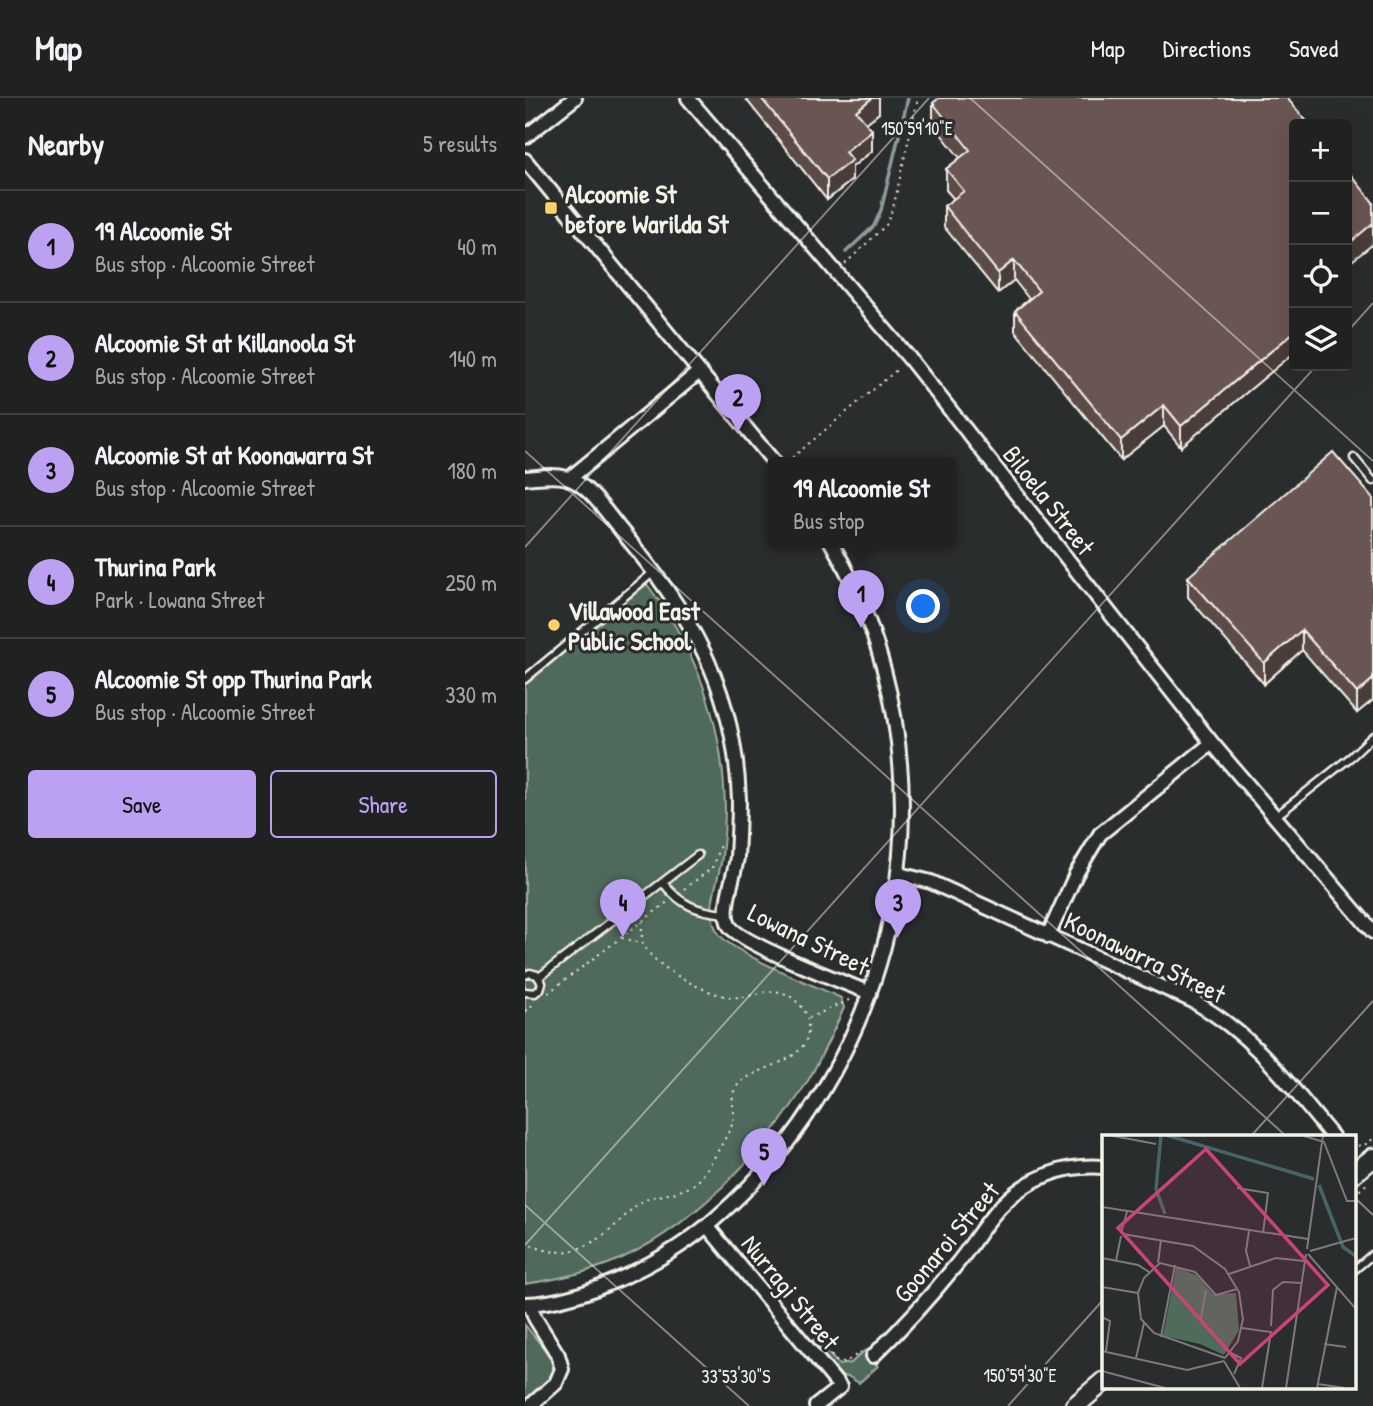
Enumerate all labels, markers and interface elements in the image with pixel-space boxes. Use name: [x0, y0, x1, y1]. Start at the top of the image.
text: Map: [35, 26, 82, 70]
text: Map: [1091, 32, 1125, 64]
text: Directions: [1163, 32, 1251, 64]
text: Saved: [1289, 32, 1338, 64]
text: 150°59'10"E: [881, 116, 953, 141]
map controls: [1289, 119, 1352, 371]
button: +: [1289, 119, 1352, 182]
text: Nearby: [28, 124, 104, 164]
text: 5 results: [423, 128, 497, 159]
place label: Alcoomie St before Warilda St: [565, 176, 729, 241]
button: −: [1289, 182, 1352, 245]
marker: Alcoomie St before Warilda St: [543, 200, 559, 216]
text: 19 Alcoomie St: [95, 213, 231, 248]
text: 1: [47, 231, 55, 262]
text: 40 m: [457, 231, 497, 262]
button: locate: [1289, 245, 1352, 308]
text: Bus stop · Alcoomie Street: [95, 248, 315, 279]
button: layers: [1289, 308, 1352, 371]
text: Alcoomie St at Killanoola St: [95, 325, 355, 360]
text: 2: [46, 343, 56, 374]
text: 140 m: [449, 343, 497, 374]
text: Bus stop · Alcoomie Street: [95, 360, 315, 391]
pin: 2: [715, 374, 761, 432]
text: Alcoomie St at Koonawarra St: [95, 437, 373, 472]
street label: Biloela Street: [995, 438, 1104, 563]
text: 3: [46, 455, 56, 486]
text: 180 m: [447, 455, 497, 486]
popup: [767, 457, 956, 548]
text: 19 Alcoomie St: [793, 470, 930, 505]
text: Bus stop · Alcoomie Street: [95, 472, 315, 503]
text: Bus stop: [793, 505, 864, 536]
text: Thurina Park: [95, 549, 216, 584]
text: 4: [47, 567, 55, 598]
text: 250 m: [445, 567, 497, 598]
pin: 1: [838, 570, 884, 628]
text: Park · Lowana Street: [95, 584, 264, 615]
your location: [906, 589, 940, 623]
place label: Villawood East Public School: [568, 593, 701, 658]
marker: Villawood East Public School: [546, 617, 562, 633]
text: Alcoomie St opp Thurina Park: [95, 661, 372, 696]
text: 5: [46, 679, 56, 710]
text: 330 m: [445, 679, 497, 710]
text: Bus stop · Alcoomie Street: [95, 696, 315, 727]
button: Save: [28, 770, 256, 838]
button: Share: [270, 770, 497, 838]
pin: 4: [600, 879, 646, 937]
pin: 3: [875, 879, 921, 937]
street label: Lowana Street: [743, 895, 876, 984]
street label: Koonawarra Street: [1058, 903, 1232, 1012]
pin: 5: [741, 1128, 787, 1186]
inset map: [1102, 1135, 1355, 1388]
street label: Goonaroi Street: [885, 1173, 1008, 1310]
street label: Nurragi Street: [734, 1227, 849, 1358]
text: 150°59'30"E: [983, 1363, 1057, 1388]
text: 33°53'30"S: [702, 1364, 770, 1389]

